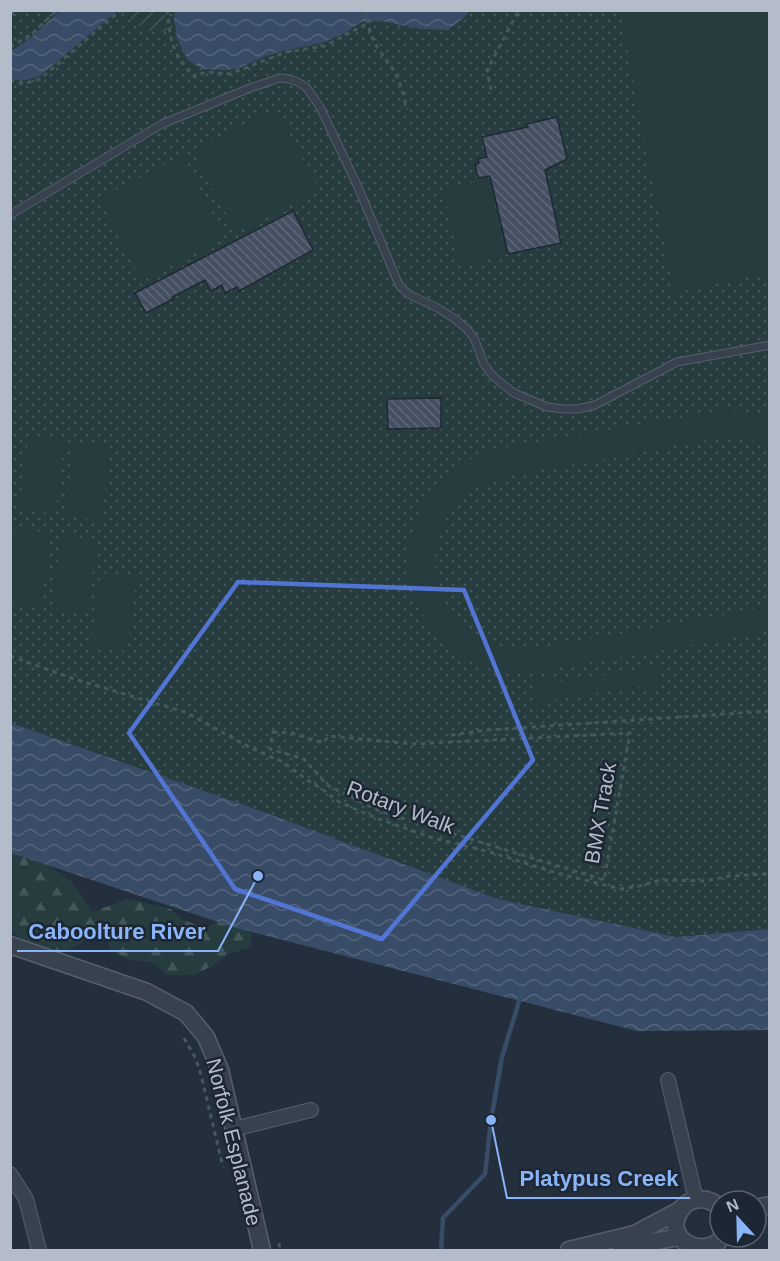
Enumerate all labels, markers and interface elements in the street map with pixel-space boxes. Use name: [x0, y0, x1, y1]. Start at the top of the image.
street label: BMX Track: [580, 760, 620, 866]
street label: Rotary Walk: [344, 776, 459, 838]
callout: Caboolture River: [17, 911, 218, 951]
text: Caboolture River: [28, 919, 206, 944]
street label: Norfolk Esplanade: [202, 1056, 266, 1228]
callout: Platypus Creek: [507, 1158, 690, 1198]
text: Platypus Creek: [520, 1166, 679, 1191]
north arrow: [708, 1189, 768, 1249]
text: N: [724, 1196, 741, 1216]

